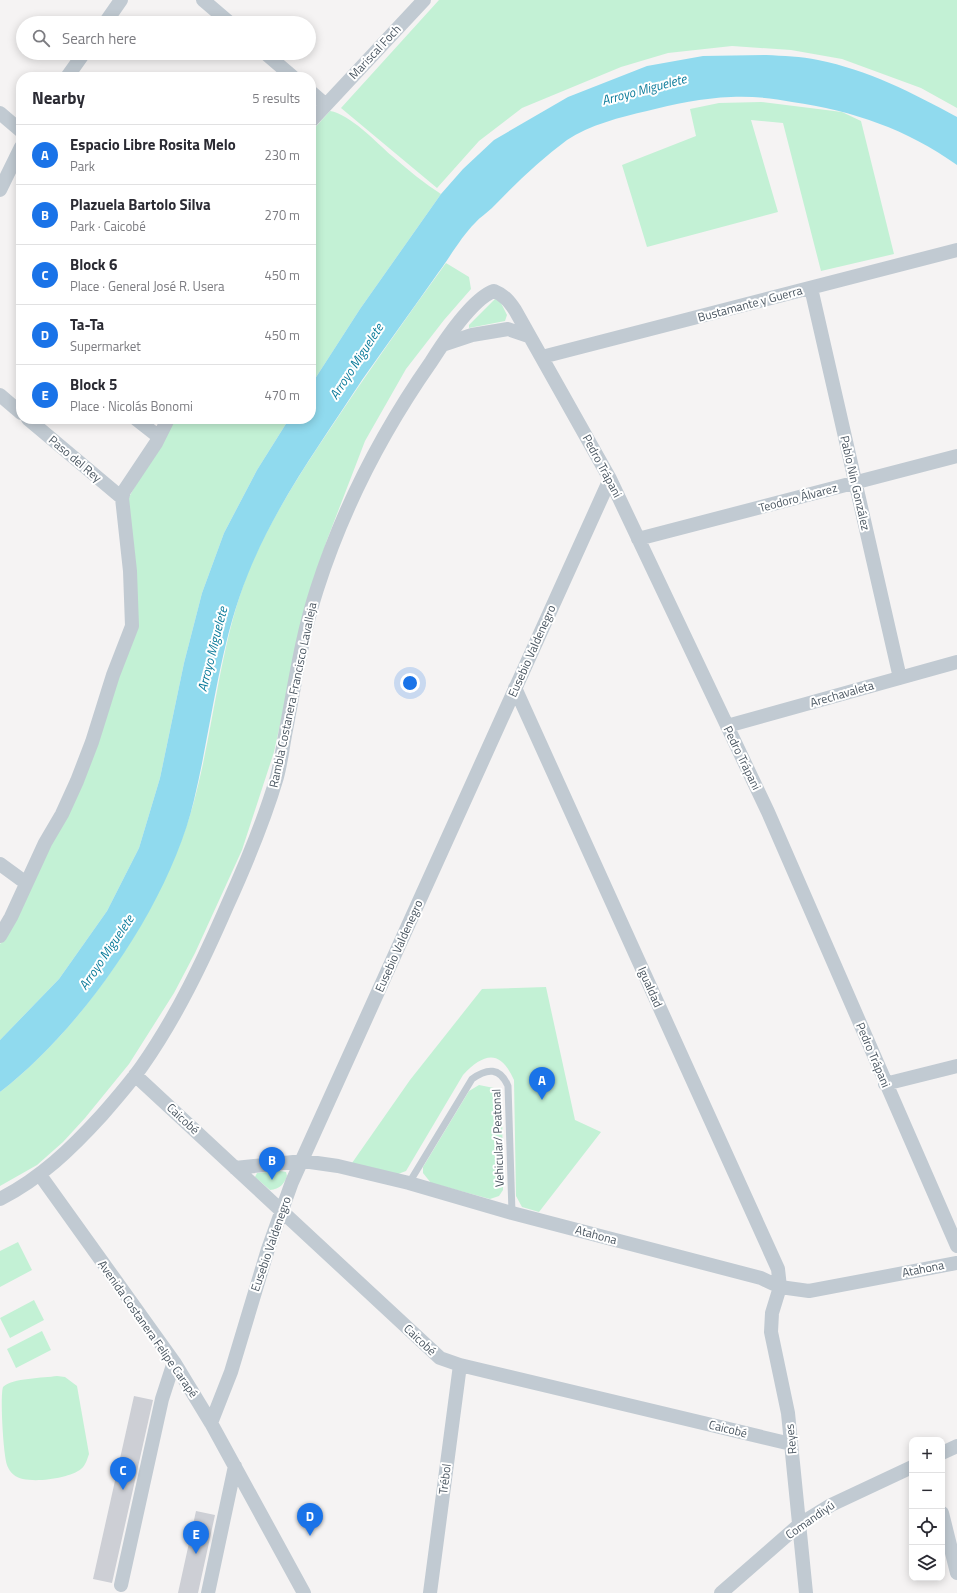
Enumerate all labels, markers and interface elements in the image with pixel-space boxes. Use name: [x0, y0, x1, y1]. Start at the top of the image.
search box: [16, 16, 316, 60]
street label: Mariscal Foch: [344, 20, 405, 83]
icon: search: [30, 27, 52, 49]
text: Search here: [62, 27, 136, 50]
water label: Arroyo Miguelete: [599, 68, 689, 110]
text: Nearby: [32, 85, 85, 111]
text: 5 results: [252, 88, 300, 108]
text: Espacio Libre Rosita Melo: [70, 133, 236, 156]
text: A: [41, 145, 49, 165]
text: 230 m: [264, 145, 300, 165]
text: Park: [70, 156, 95, 176]
text: Plazuela Bartolo Silva: [70, 193, 211, 216]
text: B: [41, 205, 49, 225]
text: 270 m: [264, 205, 300, 225]
text: Park · Caicobé: [70, 216, 146, 236]
text: Block 6: [70, 253, 117, 276]
text: C: [41, 265, 49, 285]
text: 450 m: [264, 265, 300, 285]
text: Place · General José R. Usera: [70, 276, 225, 296]
street label: Bustamante y Guerra: [695, 280, 804, 327]
text: Ta-Ta: [70, 313, 104, 336]
water label: Arroyo Miguelete: [324, 318, 389, 403]
text: D: [41, 325, 49, 345]
text: 450 m: [264, 325, 300, 345]
text: Supermarket: [70, 336, 141, 356]
text: Block 5: [70, 373, 117, 396]
text: E: [41, 385, 49, 405]
text: 470 m: [264, 385, 300, 405]
text: Place · Nicolás Bonomi: [70, 396, 193, 416]
street label: Paso del Rey: [45, 431, 106, 487]
street label: Pedro Trápani: [578, 431, 627, 501]
street label: Pablo Nin González: [835, 434, 876, 532]
street label: Teodoro Álvarez: [757, 478, 839, 517]
street label: Rambla Costanera Francisco Lavalleja: [264, 601, 321, 789]
street label: Eusebio Valdenegro: [503, 602, 560, 700]
water label: Arroyo Miguelete: [192, 603, 232, 694]
your location: [400, 673, 420, 693]
street label: Arechavaleta: [808, 675, 876, 712]
street label: Pedro Trápani: [719, 722, 766, 793]
street label: Eusebio Valdenegro: [370, 897, 427, 995]
water label: Arroyo Miguelete: [73, 910, 139, 994]
street label: Igualdad: [633, 963, 668, 1010]
street label: Pedro Trápani: [851, 1019, 896, 1090]
pin: A: [529, 1067, 555, 1100]
street label: Vehicular/ Peatonal: [486, 1089, 509, 1188]
street label: Caicobé: [163, 1098, 204, 1139]
pin: B: [259, 1147, 285, 1180]
street label: Eusebio Valdenegro: [245, 1194, 296, 1294]
street label: Atahona: [573, 1220, 619, 1249]
street label: Atahona: [900, 1255, 946, 1282]
street label: Avenida Costanera Felipe Carapé: [94, 1256, 203, 1401]
street label: Caicobé: [400, 1319, 441, 1360]
street label: Caicobé: [707, 1415, 749, 1442]
street label: Reyes: [779, 1422, 802, 1455]
map controls: [909, 1437, 945, 1581]
button: +: [909, 1437, 945, 1473]
pin: C: [110, 1457, 136, 1490]
street label: Trébol: [433, 1462, 456, 1495]
button: −: [909, 1473, 945, 1509]
street label: Comandiyú: [781, 1496, 838, 1544]
pin: D: [297, 1503, 323, 1536]
button: locate: [909, 1509, 945, 1545]
pin: E: [183, 1521, 209, 1554]
button: layers: [909, 1545, 945, 1581]

